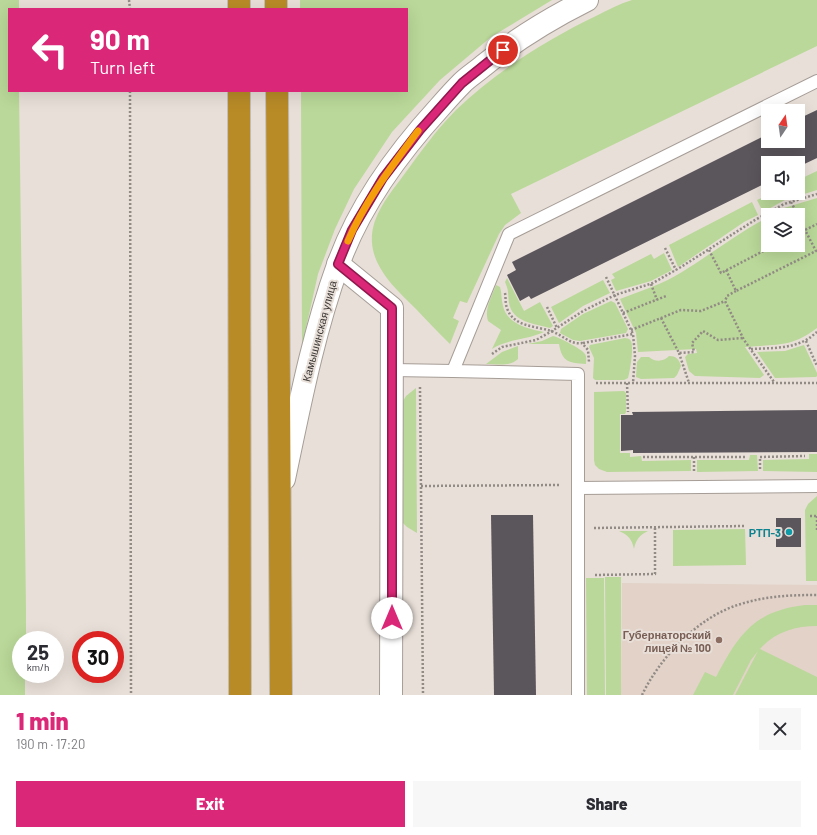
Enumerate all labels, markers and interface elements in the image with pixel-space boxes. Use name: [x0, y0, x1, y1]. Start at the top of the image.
text: 90 m: [90, 22, 150, 56]
icon: left: [24, 24, 76, 76]
pin: [486, 33, 520, 67]
icon: arrive: [492, 39, 514, 61]
text: Turn left: [90, 56, 156, 78]
north arrow: [761, 104, 805, 148]
map controls: [761, 104, 805, 252]
button: sound: [761, 156, 805, 200]
button: layers: [761, 208, 805, 252]
street label: Камышинская улица: [299, 278, 339, 383]
place label: РТП-3: [749, 526, 781, 539]
marker: РТП-3: [784, 527, 794, 537]
position arrow: [371, 597, 413, 639]
place label: Губернаторский лицей № 100: [623, 628, 711, 654]
speed limit sign: 30: [72, 631, 124, 683]
marker: Губернаторский лицей № 100: [714, 635, 724, 645]
text: 25: [27, 640, 49, 664]
text: km/h: [27, 661, 49, 673]
text: 1 min: [16, 706, 69, 735]
button: close: [759, 708, 801, 750]
text: 190 m · 17:20: [16, 736, 85, 752]
button: Exit: [16, 781, 405, 827]
button: Share: [413, 781, 801, 827]

